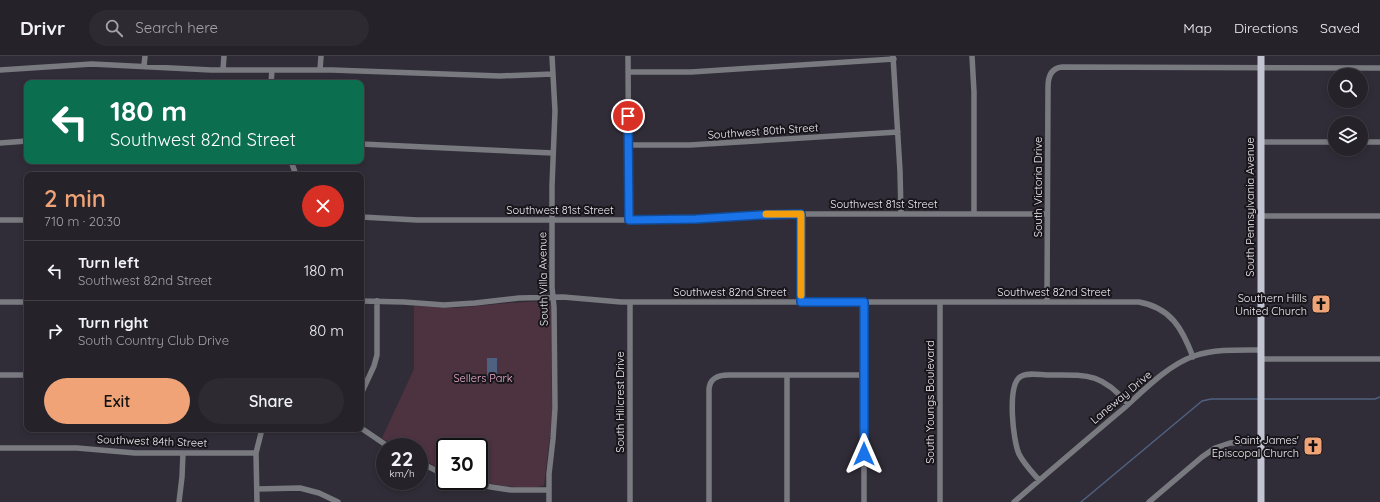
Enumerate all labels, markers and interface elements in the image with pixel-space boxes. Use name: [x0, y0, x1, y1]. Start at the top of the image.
search box: [89, 10, 369, 46]
text: Drivr: [20, 16, 65, 40]
icon: search: [103, 17, 125, 39]
text: Search here: [135, 18, 218, 37]
text: Map: [1183, 19, 1212, 37]
text: Directions: [1234, 19, 1298, 37]
text: Saved: [1320, 19, 1360, 37]
map controls: [1328, 68, 1368, 156]
button: search: [1328, 68, 1368, 108]
text: 180 m: [110, 93, 187, 128]
icon: left: [44, 96, 96, 148]
pin: [611, 99, 645, 133]
icon: arrive: [617, 105, 639, 127]
button: layers: [1328, 116, 1368, 156]
street label: Southwest 80th Street: [707, 120, 819, 142]
text: Southwest 82nd Street: [110, 128, 296, 151]
street label: South Victoria Drive: [1031, 137, 1045, 237]
street label: South Pennsylvania Avenue: [1243, 137, 1257, 277]
text: 2 min: [44, 183, 106, 213]
button: close: [302, 185, 344, 227]
street label: Southwest 81st Street: [830, 197, 938, 211]
street label: Southwest 81st Street: [506, 203, 614, 217]
text: 710 m · 20:30: [44, 213, 121, 229]
street label: South Villa Avenue: [535, 232, 551, 326]
text: Turn left: [78, 253, 140, 272]
icon: left: [44, 260, 66, 282]
text: 180 m: [304, 261, 344, 280]
text: Southwest 82nd Street: [78, 272, 212, 288]
street label: Southwest 82nd Street: [673, 285, 787, 299]
street label: Southwest 82nd Street: [997, 285, 1111, 299]
place label: Southern Hills United Church: [1235, 291, 1307, 318]
church icon: Southern Hills United Church: [1310, 293, 1332, 315]
text: Turn right: [78, 313, 149, 332]
icon: right: [44, 320, 66, 342]
text: 80 m: [309, 321, 344, 340]
text: South Country Club Drive: [78, 332, 229, 348]
street label: South Youngs Boulevard: [923, 340, 937, 464]
street label: South Hillcrest Drive: [613, 351, 627, 453]
street label: Laneway Drive: [1087, 367, 1155, 427]
park label: Sellers Park: [453, 371, 513, 385]
button: Exit: [44, 378, 190, 424]
button: Share: [198, 378, 344, 424]
street label: Southwest 84th Street: [97, 432, 208, 450]
position arrow: [843, 433, 885, 475]
place label: Saint James' Episcopal Church: [1212, 433, 1299, 460]
church icon: Saint James' Episcopal Church: [1302, 435, 1324, 457]
speed limit sign: 30: [436, 438, 488, 490]
text: 22: [391, 446, 413, 471]
text: km/h: [389, 467, 415, 480]

